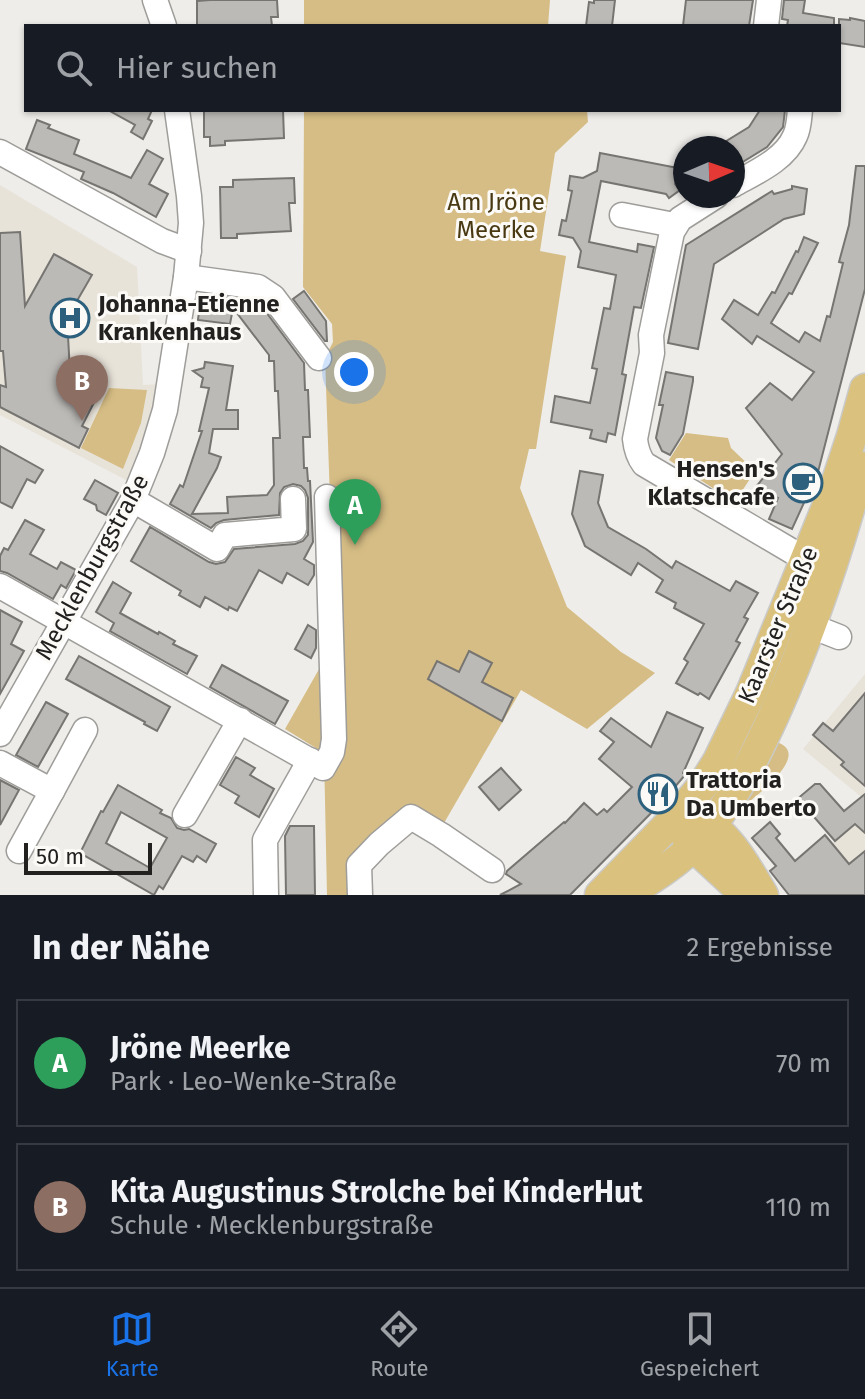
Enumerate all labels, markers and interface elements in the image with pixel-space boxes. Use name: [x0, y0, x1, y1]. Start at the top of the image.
search box: [24, 24, 841, 112]
icon: search: [52, 46, 96, 90]
text: Hier suchen: [116, 50, 278, 86]
north arrow: [673, 136, 745, 208]
park label: Am Jröne Meerke: [447, 188, 545, 244]
place label: Johanna-Etienne Krankenhaus: [97, 290, 280, 346]
hospital icon: Johanna-Etienne Krankenhaus: [49, 297, 91, 339]
your location: [334, 352, 374, 392]
pin: B: [56, 355, 108, 421]
place label: Hensen's Klatschcafe: [647, 455, 775, 511]
cafe icon: Hensen's Klatschcafe: [782, 462, 824, 504]
street label: Mecklenburgstraße: [29, 469, 155, 665]
pin: A: [329, 479, 381, 545]
street label: Kaarster Straße: [732, 542, 824, 708]
place label: Trattoria Da Umberto: [686, 766, 816, 822]
restaurant icon: Trattoria Da Umberto: [637, 773, 679, 815]
scale bar: [24, 839, 152, 875]
text: 50 m: [36, 843, 84, 870]
text: In der Nähe: [32, 927, 210, 968]
text: 2 Ergebnisse: [686, 932, 833, 963]
text: Jröne Meerke: [110, 1030, 291, 1066]
text: A: [52, 1048, 68, 1079]
text: 70 m: [776, 1048, 831, 1079]
text: Park · Leo-Wenke-Straße: [110, 1066, 397, 1097]
text: Kita Augustinus Strolche bei KinderHut: [110, 1174, 643, 1210]
text: B: [52, 1192, 68, 1223]
text: 110 m: [765, 1192, 831, 1223]
text: Schule · Mecklenburgstraße: [110, 1210, 434, 1241]
tab: Karte: [106, 1307, 159, 1382]
tab: Route: [370, 1307, 428, 1382]
tab: Gespeichert: [640, 1307, 759, 1382]

